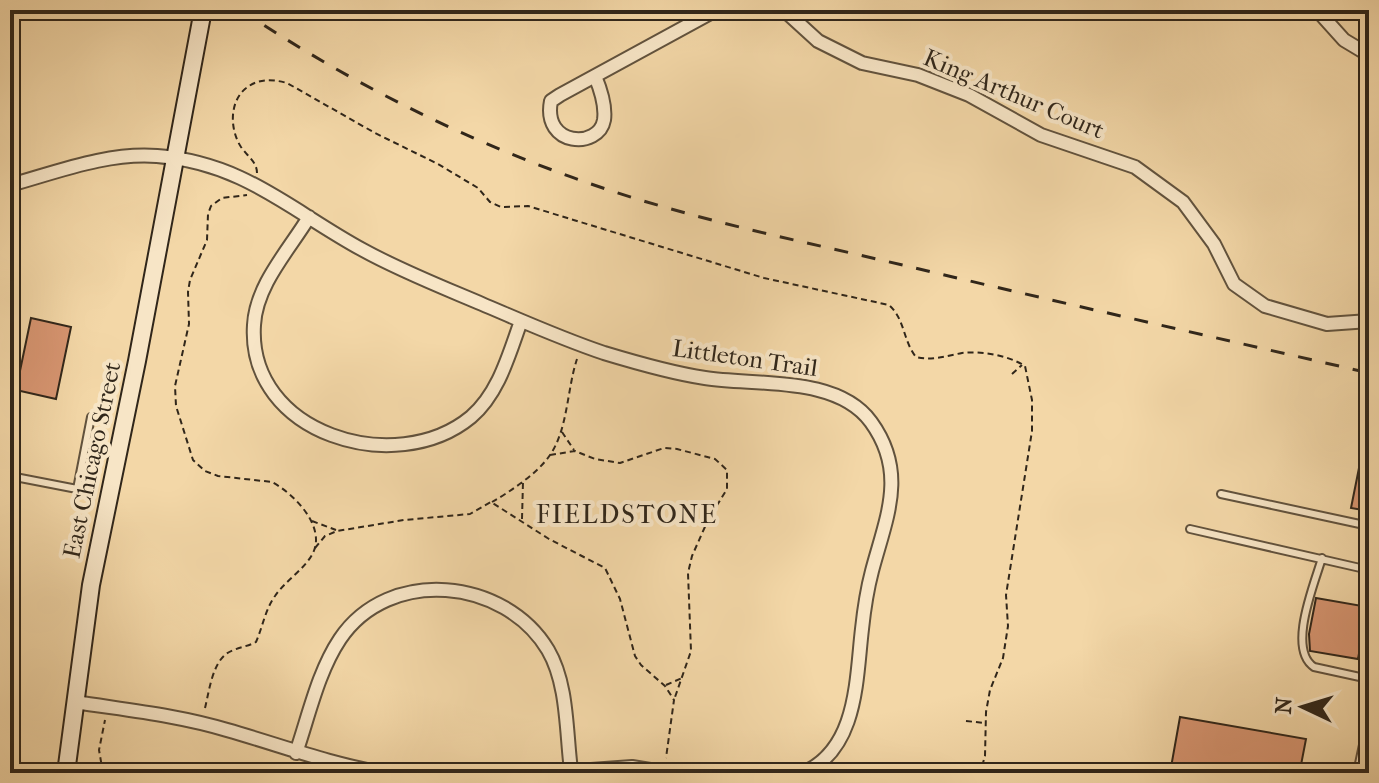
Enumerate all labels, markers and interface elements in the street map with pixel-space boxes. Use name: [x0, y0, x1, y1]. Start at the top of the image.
street label: King Arthur Court: [919, 43, 1109, 145]
street label: Littleton Trail: [671, 334, 820, 382]
street label: East Chicago Street: [58, 359, 127, 561]
district label: FIELDSTONE: [536, 499, 718, 530]
north arrow: [1263, 667, 1343, 747]
text: N: [1270, 696, 1298, 715]

